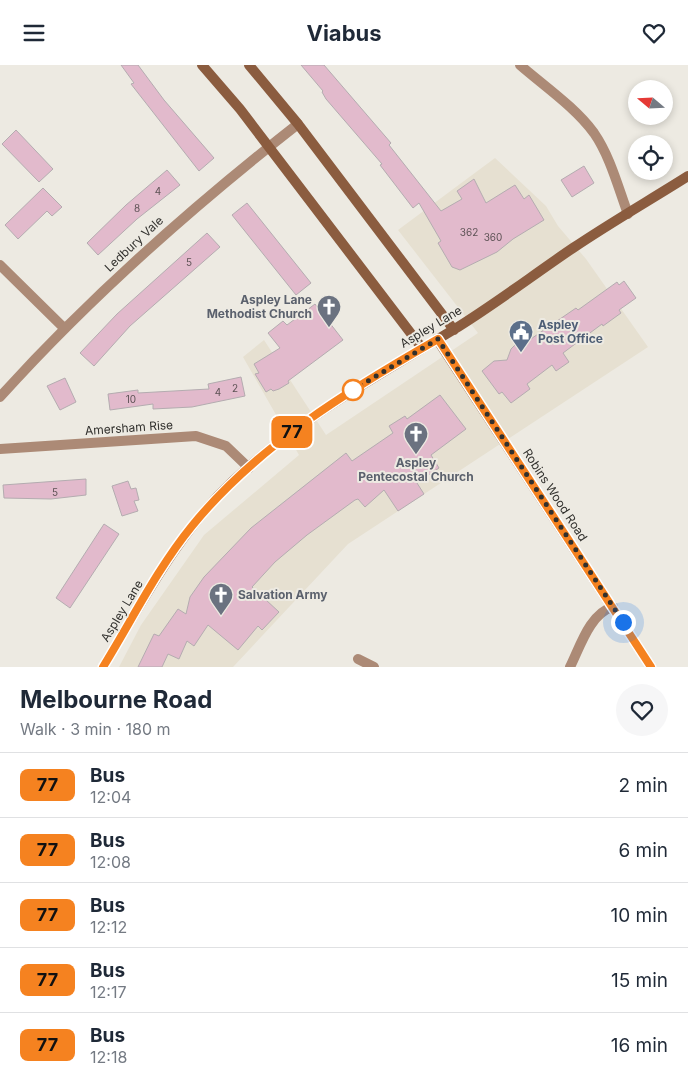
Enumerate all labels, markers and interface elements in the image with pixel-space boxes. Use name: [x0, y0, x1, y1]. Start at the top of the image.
icon: menu: [20, 19, 48, 47]
icon: heart: [640, 19, 668, 47]
text: Viabus: [306, 20, 382, 46]
north arrow: [628, 80, 672, 125]
map controls: [628, 80, 673, 180]
button: locate: [628, 135, 673, 180]
house number: 4: [155, 185, 161, 197]
house number: 8: [134, 202, 140, 214]
street label: Ledbury Vale: [101, 213, 166, 275]
house number: 362: [460, 226, 478, 238]
house number: 360: [484, 231, 502, 243]
house number: 5: [186, 256, 192, 268]
place label: Aspley Lane Methodist Church: [207, 292, 312, 321]
church icon: Aspley Lane Methodist Church: [316, 294, 342, 328]
street label: Aspley Lane: [397, 302, 464, 351]
place label: Aspley Post Office: [538, 317, 603, 346]
public building icon: Aspley Post Office: [508, 319, 534, 353]
unlabelled marker: [342, 379, 364, 401]
house number: 2: [232, 382, 238, 394]
house number: 4: [215, 386, 221, 398]
house number: 10: [126, 393, 136, 405]
line badge: 77: [270, 416, 314, 448]
street label: Amersham Rise: [84, 417, 174, 438]
text: 77: [281, 421, 303, 442]
church icon: Aspley Pentecostal Church: [403, 421, 429, 455]
street label: Robins Wood Road: [520, 446, 591, 544]
place label: Aspley Pentecostal Church: [358, 455, 474, 484]
house number: 5: [52, 486, 58, 498]
street label: Aspley Lane: [97, 577, 146, 644]
church icon: Salvation Army: [208, 582, 234, 616]
place label: Salvation Army: [238, 587, 328, 602]
your location: [611, 610, 636, 635]
button: heart: [616, 684, 668, 736]
text: Melbourne Road: [20, 685, 212, 714]
text: Walk · 3 min · 180 m: [20, 719, 171, 739]
text: Bus: [90, 764, 125, 787]
text: 77: [37, 774, 58, 795]
text: 2 min: [619, 774, 668, 797]
text: 12:04: [90, 787, 131, 807]
text: Bus: [90, 829, 125, 852]
text: 77: [37, 839, 58, 860]
text: 6 min: [618, 839, 668, 862]
text: 12:08: [90, 852, 131, 872]
text: Bus: [90, 894, 125, 917]
text: 77: [37, 904, 58, 925]
text: 10 min: [610, 904, 668, 927]
text: 12:12: [90, 917, 127, 937]
text: Bus: [90, 959, 125, 982]
text: 77: [37, 969, 58, 990]
text: 15 min: [611, 969, 668, 992]
text: 12:17: [90, 982, 126, 1002]
text: Bus: [90, 1024, 125, 1047]
text: 77: [37, 1034, 58, 1055]
text: 16 min: [611, 1034, 668, 1057]
text: 12:18: [90, 1047, 127, 1067]

